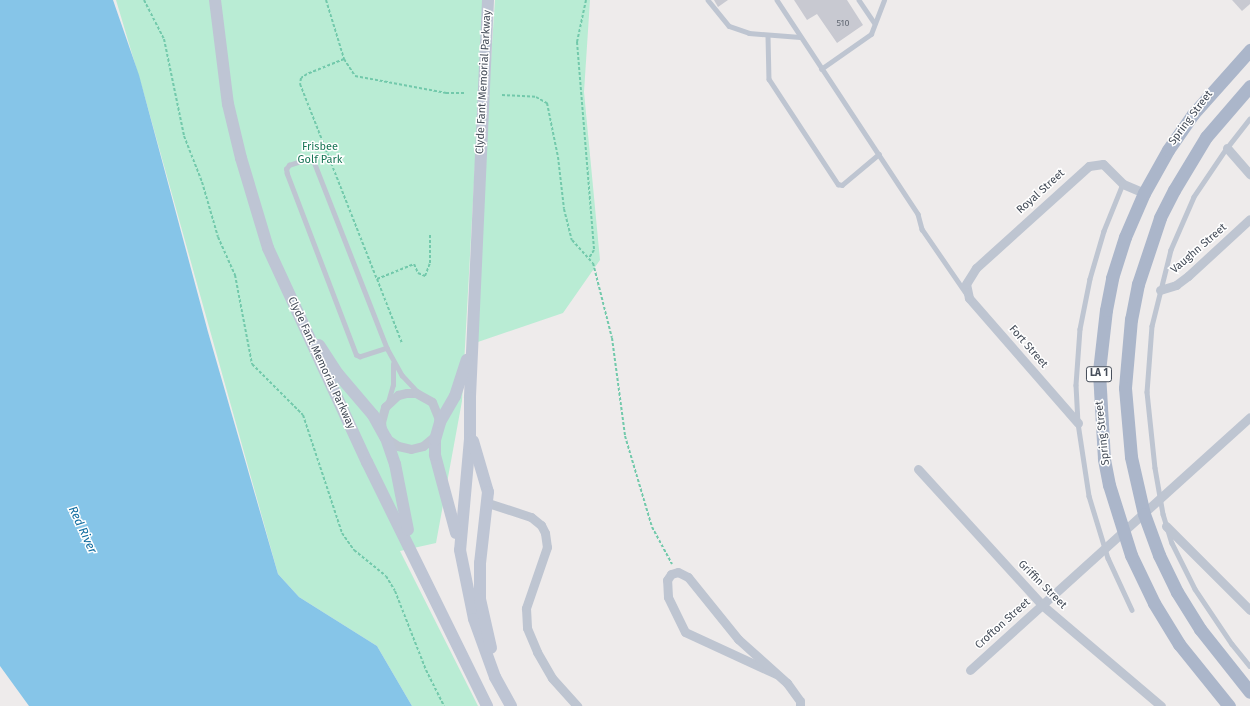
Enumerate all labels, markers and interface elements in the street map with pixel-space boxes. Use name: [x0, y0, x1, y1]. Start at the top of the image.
street label: Clyde Fant Memorial Parkway: [474, 10, 494, 154]
house number: 510: [837, 18, 849, 28]
street label: Spring Street: [1166, 88, 1216, 148]
park label: Frisbee Golf Park: [298, 141, 342, 167]
street label: Royal Street: [1014, 167, 1068, 217]
street label: Vaughn Street: [1168, 221, 1230, 277]
street label: Clyde Fant Memorial Parkway: [284, 295, 358, 431]
street label: Fort Street: [1006, 323, 1050, 371]
road number: LA 1: [1085, 366, 1113, 382]
street label: Spring Street: [1093, 400, 1113, 466]
water label: Red River: [65, 504, 99, 556]
street label: Griffin Street: [1015, 558, 1069, 612]
street label: Crofton Street: [973, 596, 1033, 652]

